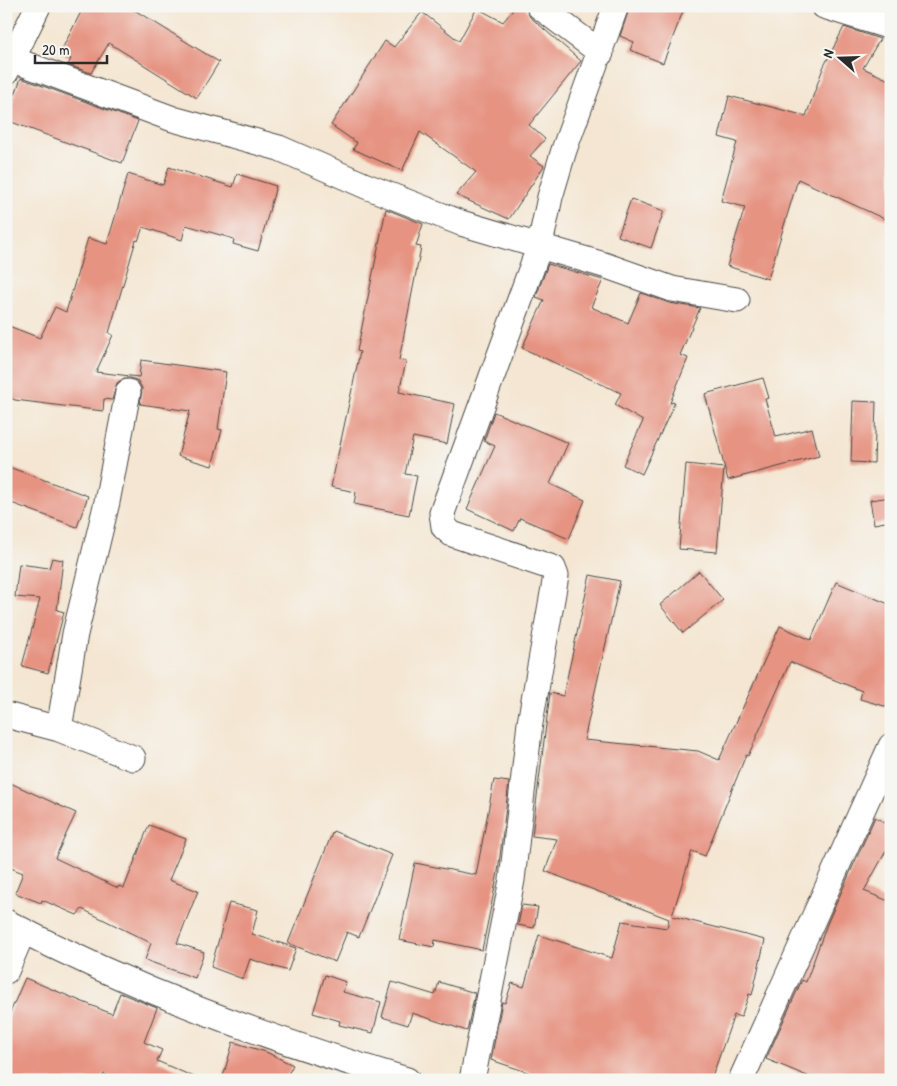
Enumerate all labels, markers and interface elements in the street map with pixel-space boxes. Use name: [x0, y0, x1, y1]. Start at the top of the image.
scale bar: [35, 32, 108, 64]
north arrow: [814, 32, 864, 82]
text: 20 m: [42, 39, 69, 60]
text: N: [817, 46, 838, 60]

